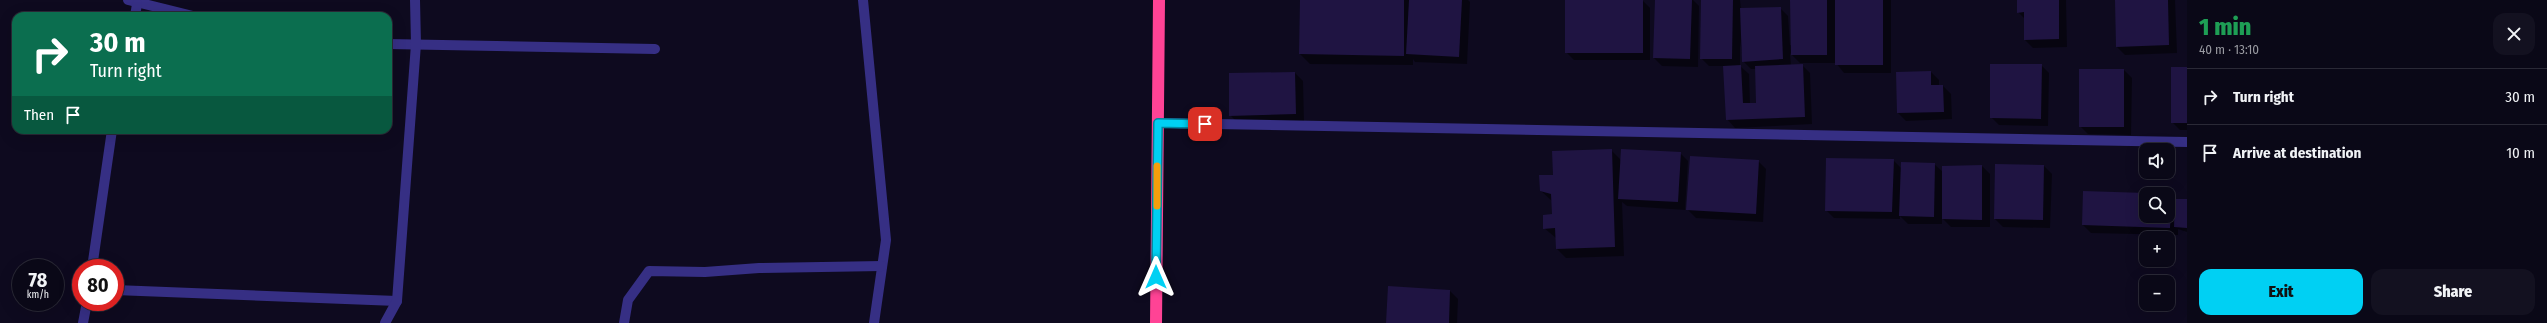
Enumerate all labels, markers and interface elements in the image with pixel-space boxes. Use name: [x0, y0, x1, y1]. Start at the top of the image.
text: 1 min: [2199, 13, 2251, 41]
button: close: [2493, 13, 2535, 55]
text: 30 m: [90, 26, 146, 59]
icon: right: [24, 28, 76, 80]
text: 40 m · 13:10: [2199, 42, 2259, 57]
text: Turn right: [90, 60, 162, 82]
icon: right: [2199, 86, 2221, 108]
text: Turn right: [2233, 88, 2294, 106]
text: 30 m: [2505, 88, 2535, 106]
icon: arrive: [62, 104, 84, 126]
text: Then: [24, 106, 54, 124]
pin: [1188, 107, 1222, 141]
icon: arrive: [1194, 113, 1216, 135]
icon: arrive: [2199, 142, 2221, 164]
map controls: [2139, 143, 2175, 311]
button: sound: [2139, 143, 2175, 179]
text: Arrive at destination: [2233, 144, 2361, 162]
text: 10 m: [2506, 144, 2535, 162]
button: search: [2139, 187, 2175, 223]
button: +: [2139, 231, 2175, 267]
position arrow: [1135, 256, 1177, 298]
speed limit sign: 80: [72, 259, 124, 311]
text: 78: [29, 268, 47, 292]
button: Exit: [2199, 269, 2363, 315]
button: Share: [2371, 269, 2535, 315]
button: −: [2139, 275, 2175, 311]
text: km/h: [27, 289, 49, 301]

